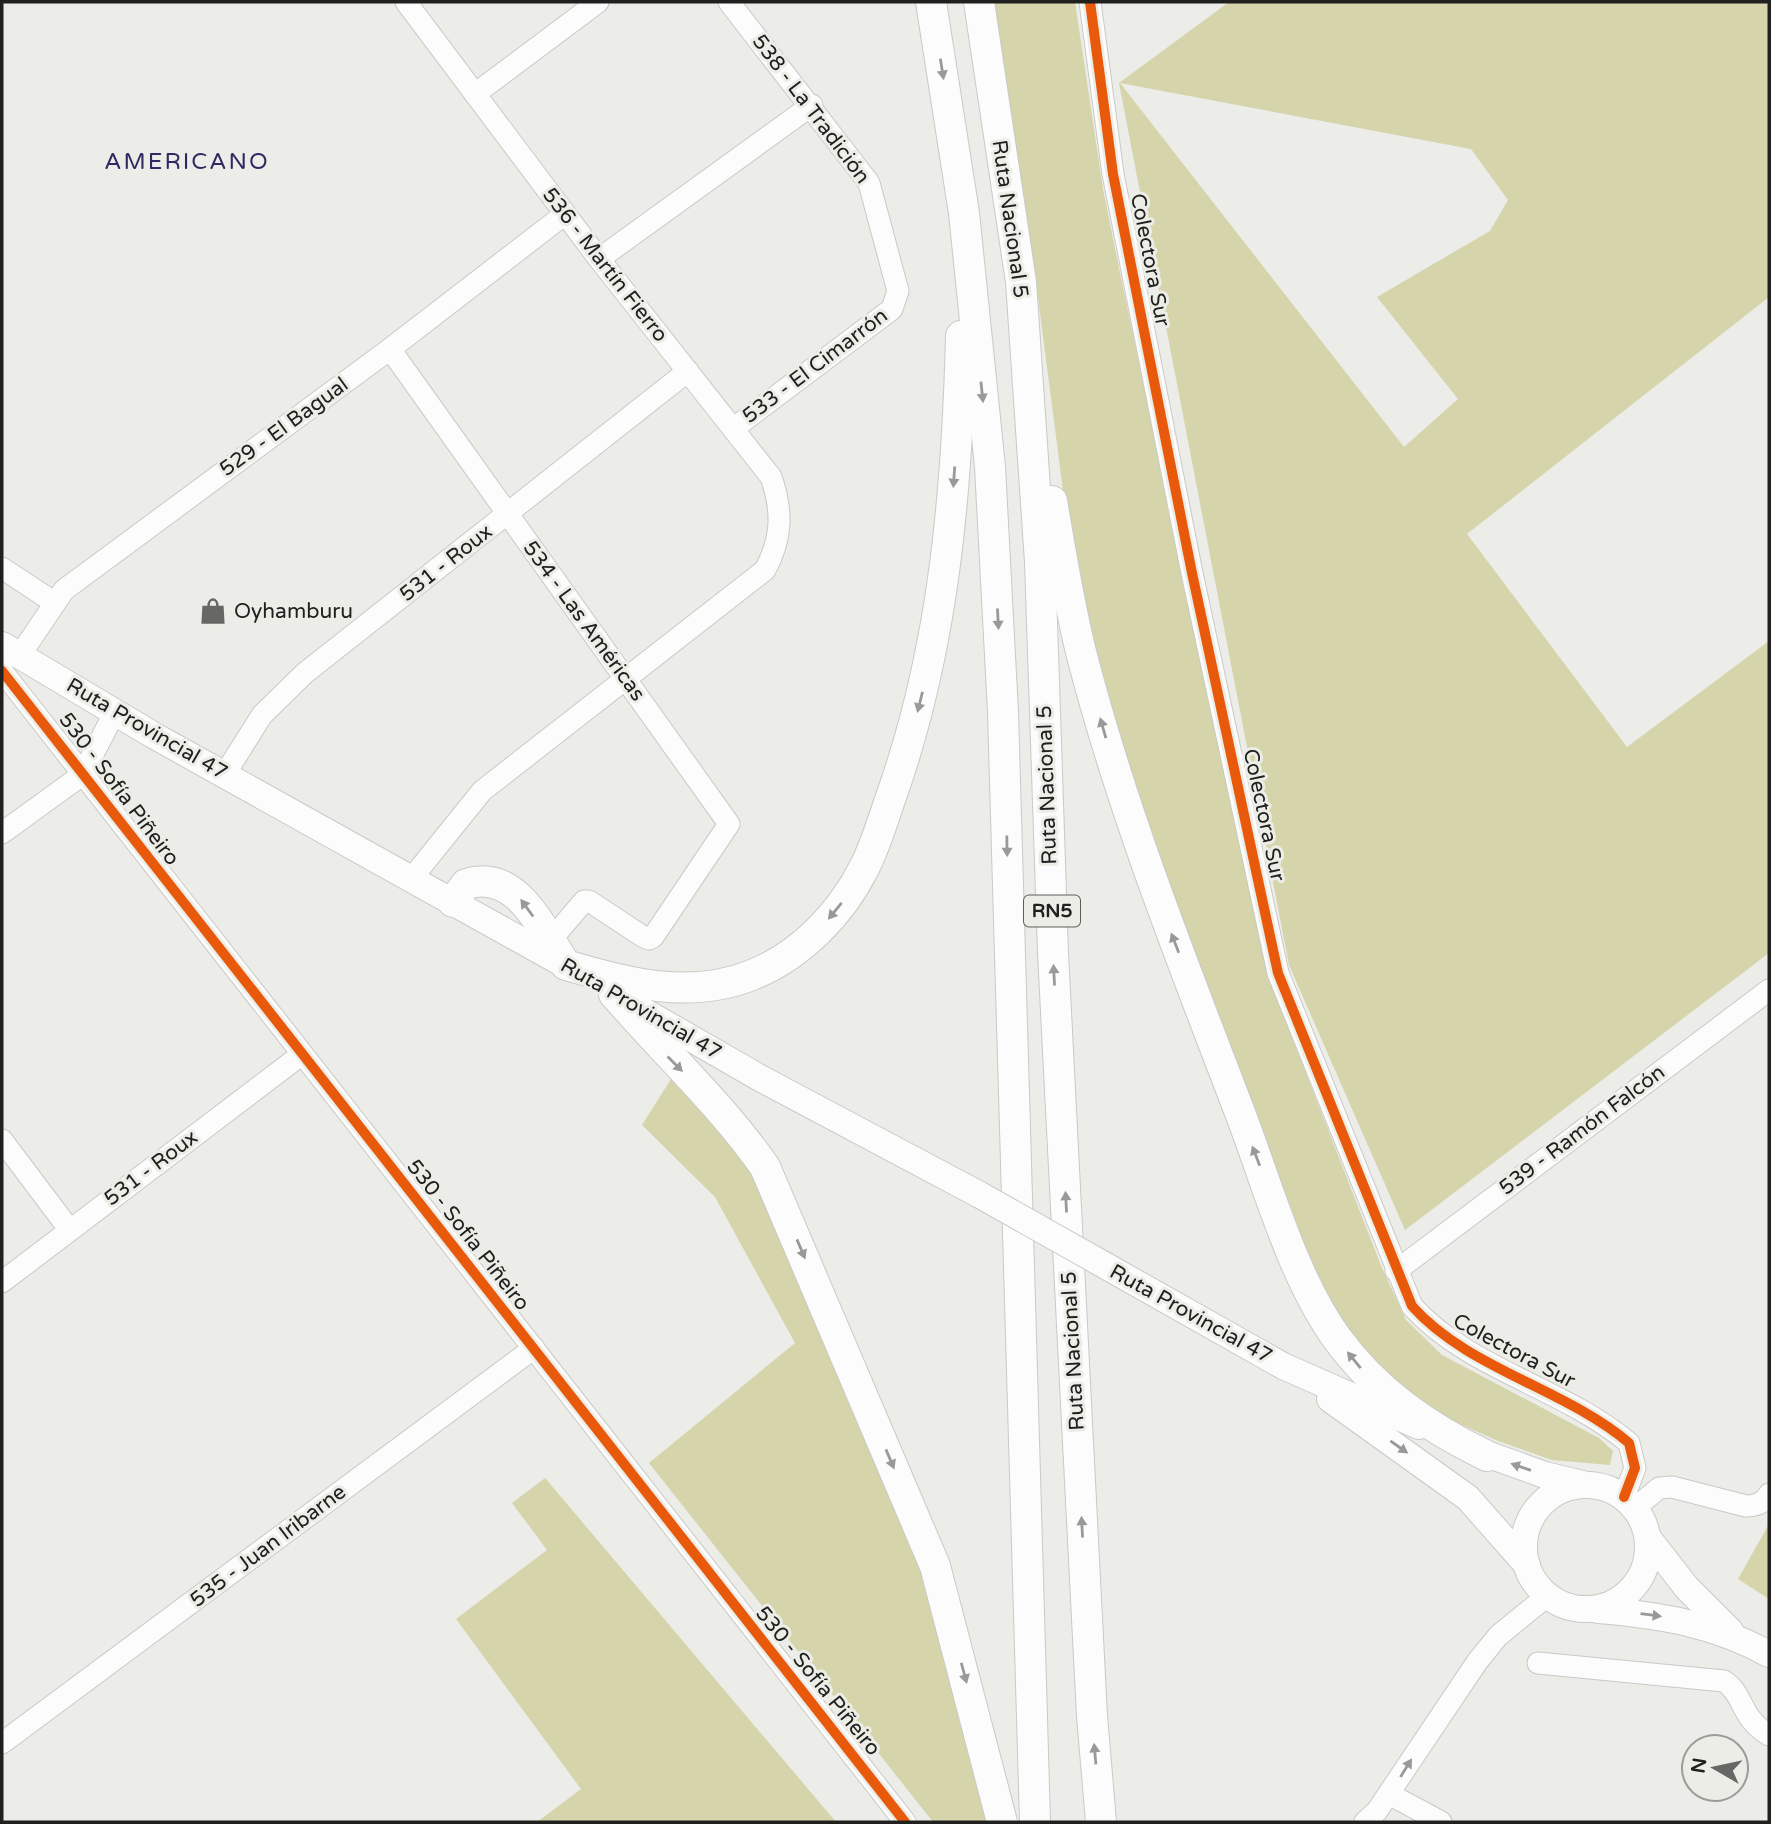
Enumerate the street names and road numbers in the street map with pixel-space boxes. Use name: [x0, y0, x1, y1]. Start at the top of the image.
street label: 538 - La Tradición: [747, 30, 875, 188]
street label: Ruta Nacional 5: [987, 138, 1033, 300]
street label: 536 - Martín Fierro: [537, 183, 673, 347]
street label: Colectora Sur: [1125, 191, 1175, 329]
street label: 533 - El Cimarrón: [737, 303, 893, 429]
street label: 529 - El Bagual: [215, 372, 353, 482]
street label: 531 - Roux: [395, 519, 497, 607]
street label: 534 - Las Américas: [518, 536, 650, 706]
street label: Ruta Provincial 47: [62, 673, 232, 785]
street label: Ruta Nacional 5: [1032, 705, 1062, 865]
street label: 530 - Sofía Piñeiro: [53, 708, 185, 870]
street label: Colectora Sur: [1238, 746, 1290, 884]
road number: RN5: [1024, 896, 1080, 926]
street label: Ruta Provincial 47: [556, 953, 726, 1065]
street label: 539 - Ramón Falcón: [1494, 1060, 1670, 1200]
street label: 531 - Roux: [99, 1125, 203, 1211]
street label: 530 - Sofía Piñeiro: [401, 1155, 535, 1315]
street label: Ruta Provincial 47: [1105, 1259, 1277, 1369]
street label: Ruta Nacional 5: [1056, 1271, 1090, 1431]
street label: Colectora Sur: [1449, 1308, 1579, 1394]
street label: 535 - Juan Iribarne: [185, 1479, 351, 1613]
street label: 530 - Sofía Piñeiro: [750, 1601, 886, 1761]

